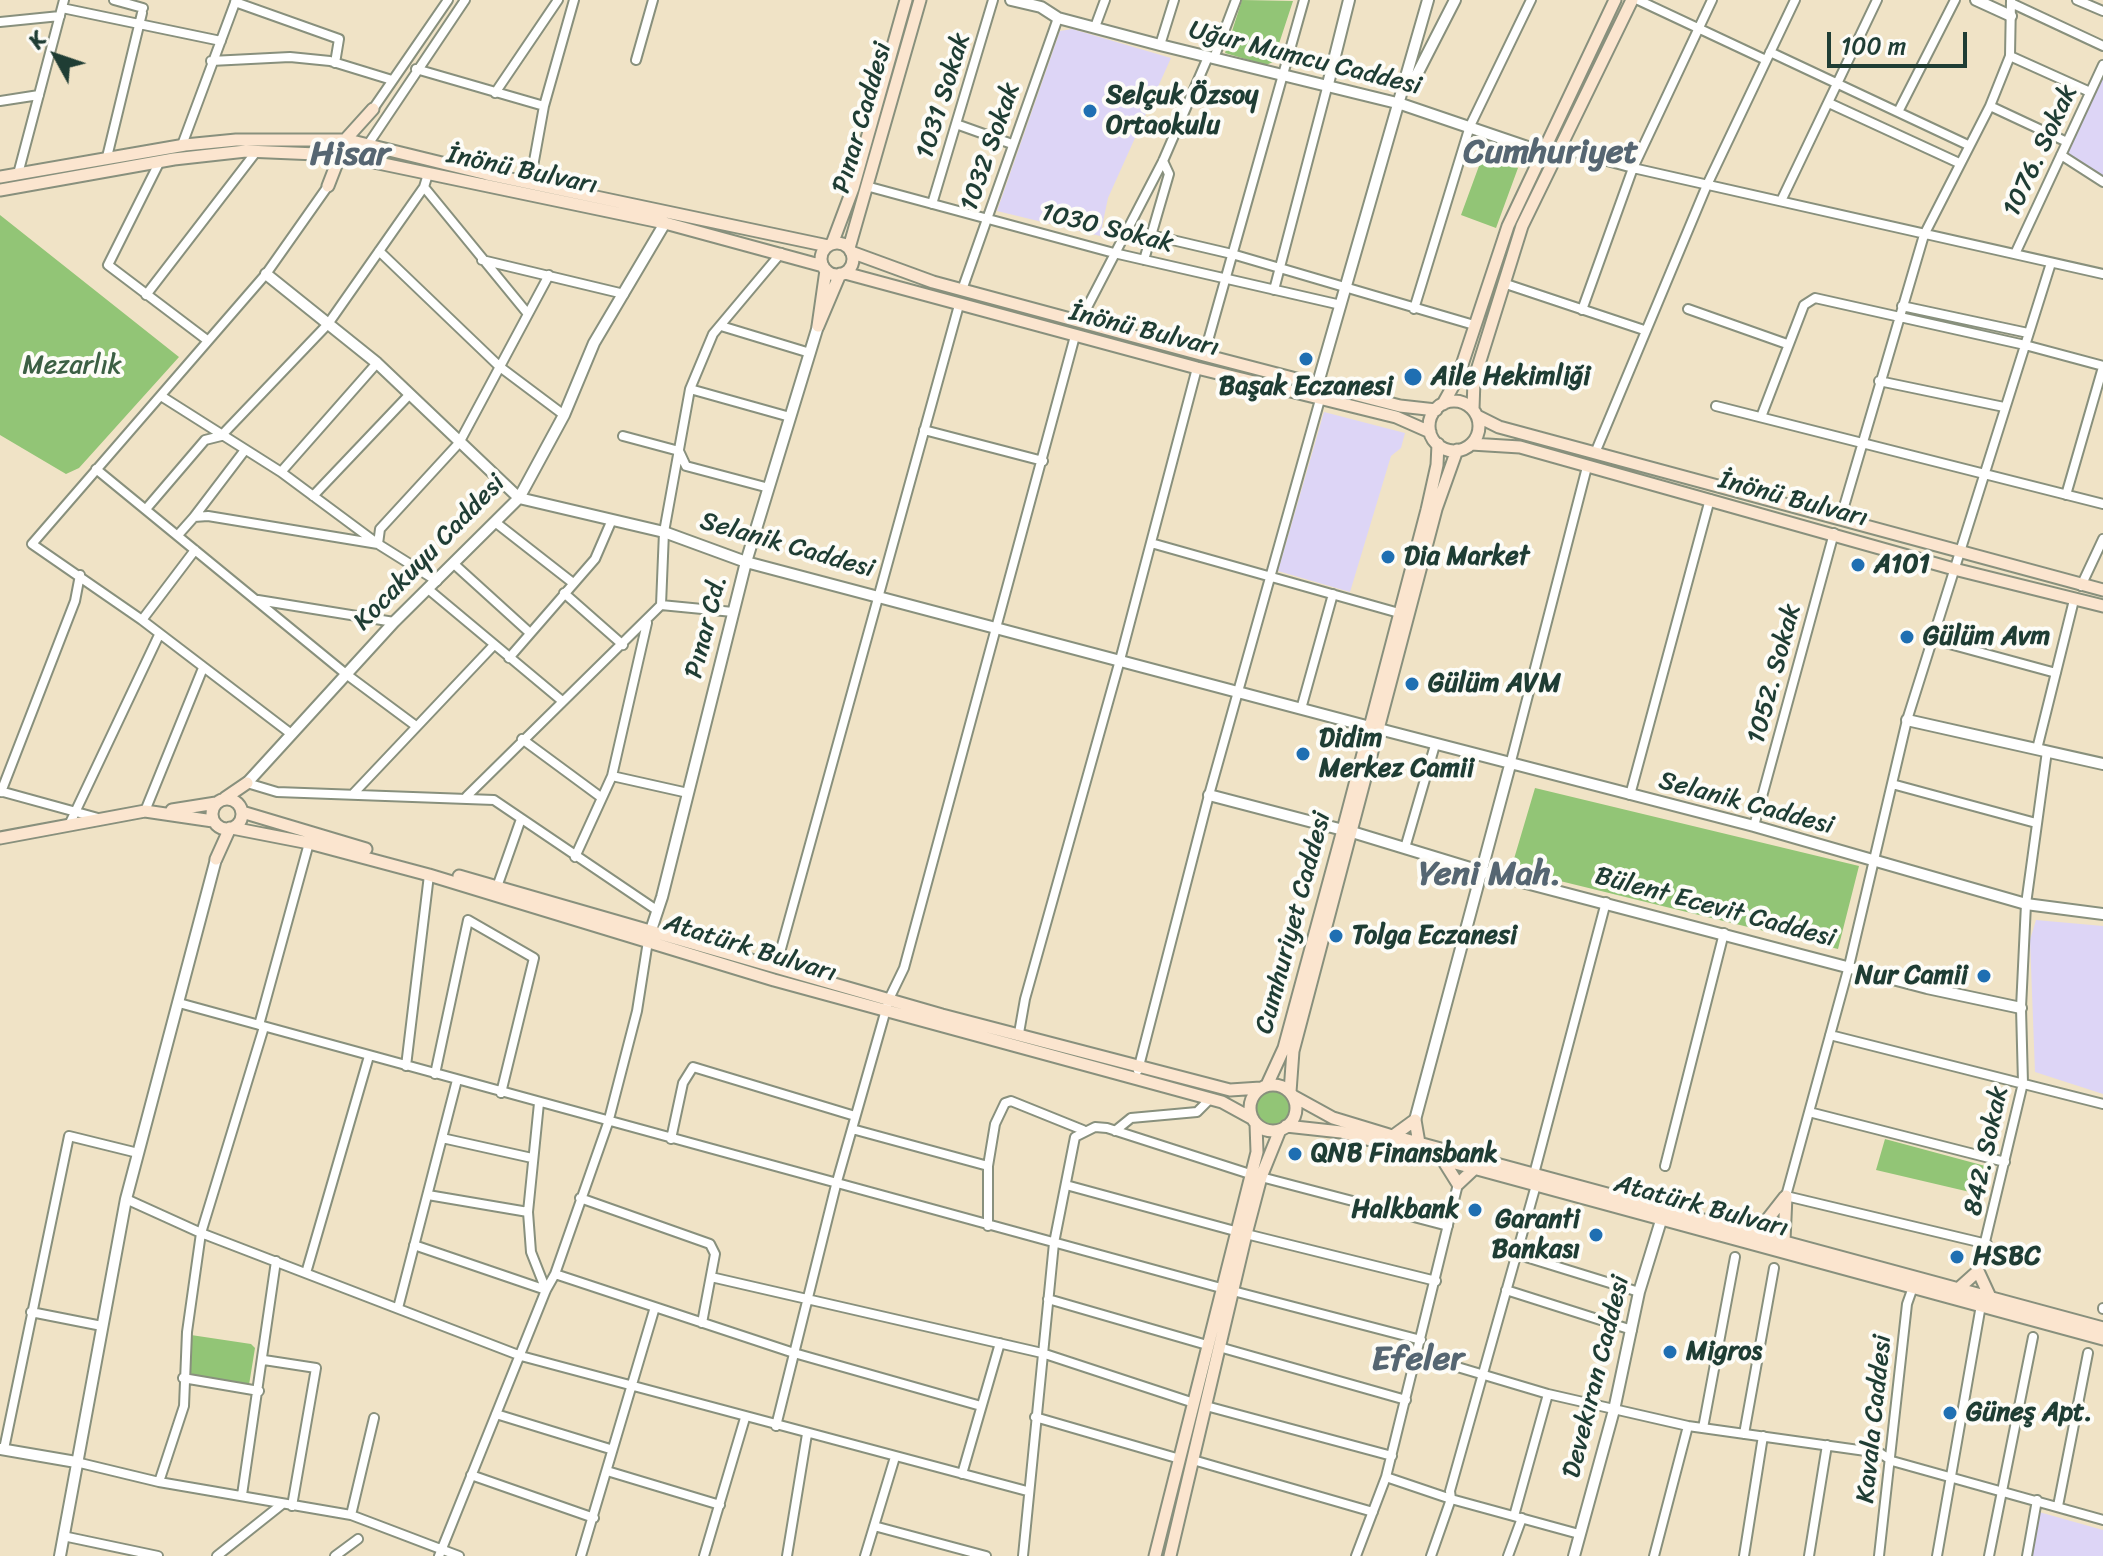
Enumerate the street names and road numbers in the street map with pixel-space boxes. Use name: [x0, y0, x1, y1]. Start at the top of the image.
street label: Uğur Mumcu Caddesi: [1186, 15, 1424, 103]
street label: 1031 Sokak: [910, 29, 978, 163]
street label: Pınar Caddesi: [827, 39, 899, 197]
street label: 1032 Sokak: [954, 79, 1028, 215]
street label: 1076. Sokak: [1997, 80, 2085, 222]
street label: İnönü Bulvarı: [444, 140, 600, 202]
street label: 1030 Sokak: [1038, 198, 1176, 260]
street label: İnönü Bulvarı: [1066, 297, 1222, 365]
street label: İnönü Bulvarı: [1715, 465, 1871, 535]
street label: Kocakuyu Caddesi: [348, 469, 512, 637]
street label: Selanik Caddesi: [696, 506, 878, 586]
street label: Pınar Cd.: [679, 572, 735, 682]
street label: 1052. Sokak: [1741, 601, 1809, 747]
street label: Selanik Caddesi: [1655, 766, 1837, 842]
street label: Cumhuriyet Caddesi: [1249, 809, 1339, 1037]
street label: Bülent Ecevit Caddesi: [1591, 861, 1839, 955]
street label: Atatürk Bulvarı: [660, 908, 840, 990]
street label: 842. Sokak: [1958, 1083, 2016, 1219]
street label: Atatürk Bulvarı: [1611, 1169, 1791, 1245]
street label: Devekıran Caddesi: [1557, 1272, 1637, 1482]
street label: Kavala Caddesi: [1851, 1333, 1899, 1505]

